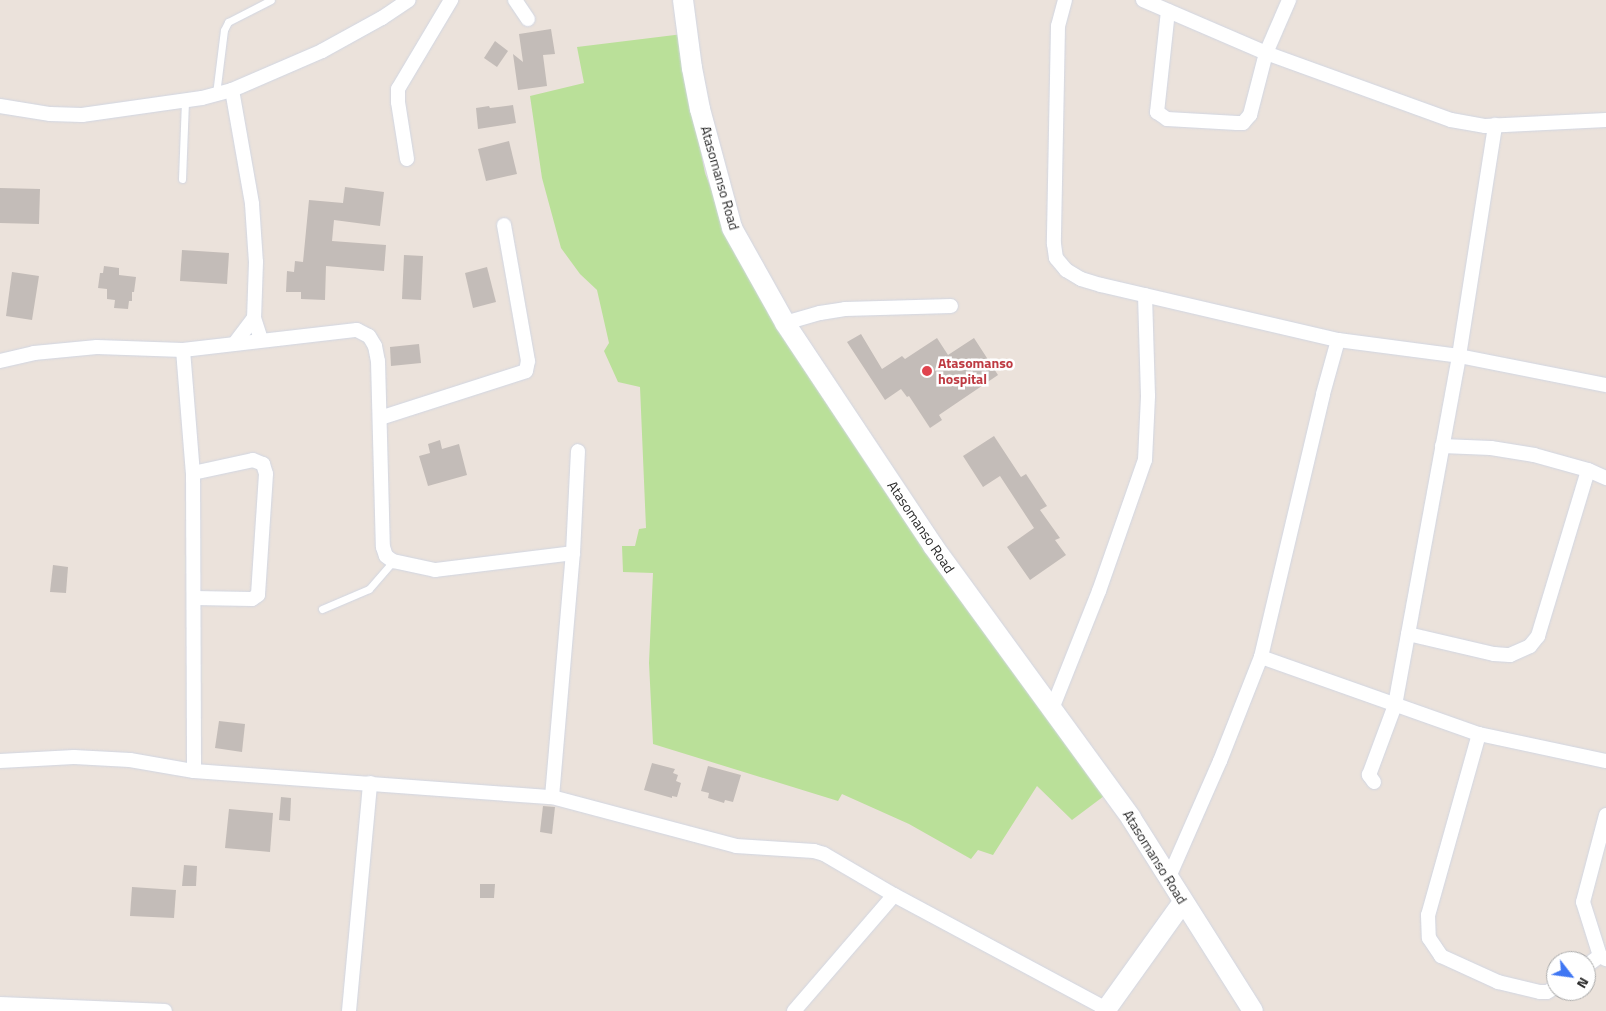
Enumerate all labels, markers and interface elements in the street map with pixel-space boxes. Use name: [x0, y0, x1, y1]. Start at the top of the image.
street label: Atasomanso Road: [697, 124, 743, 232]
place label: Atasomanso hospital: [938, 355, 1013, 388]
marker: Atasomanso hospital: [920, 364, 934, 378]
street label: Atasomanso Road: [884, 478, 958, 576]
street label: Atasomanso Road: [1119, 807, 1191, 907]
north arrow: [1546, 951, 1596, 1001]
text: N: [1572, 974, 1595, 993]

